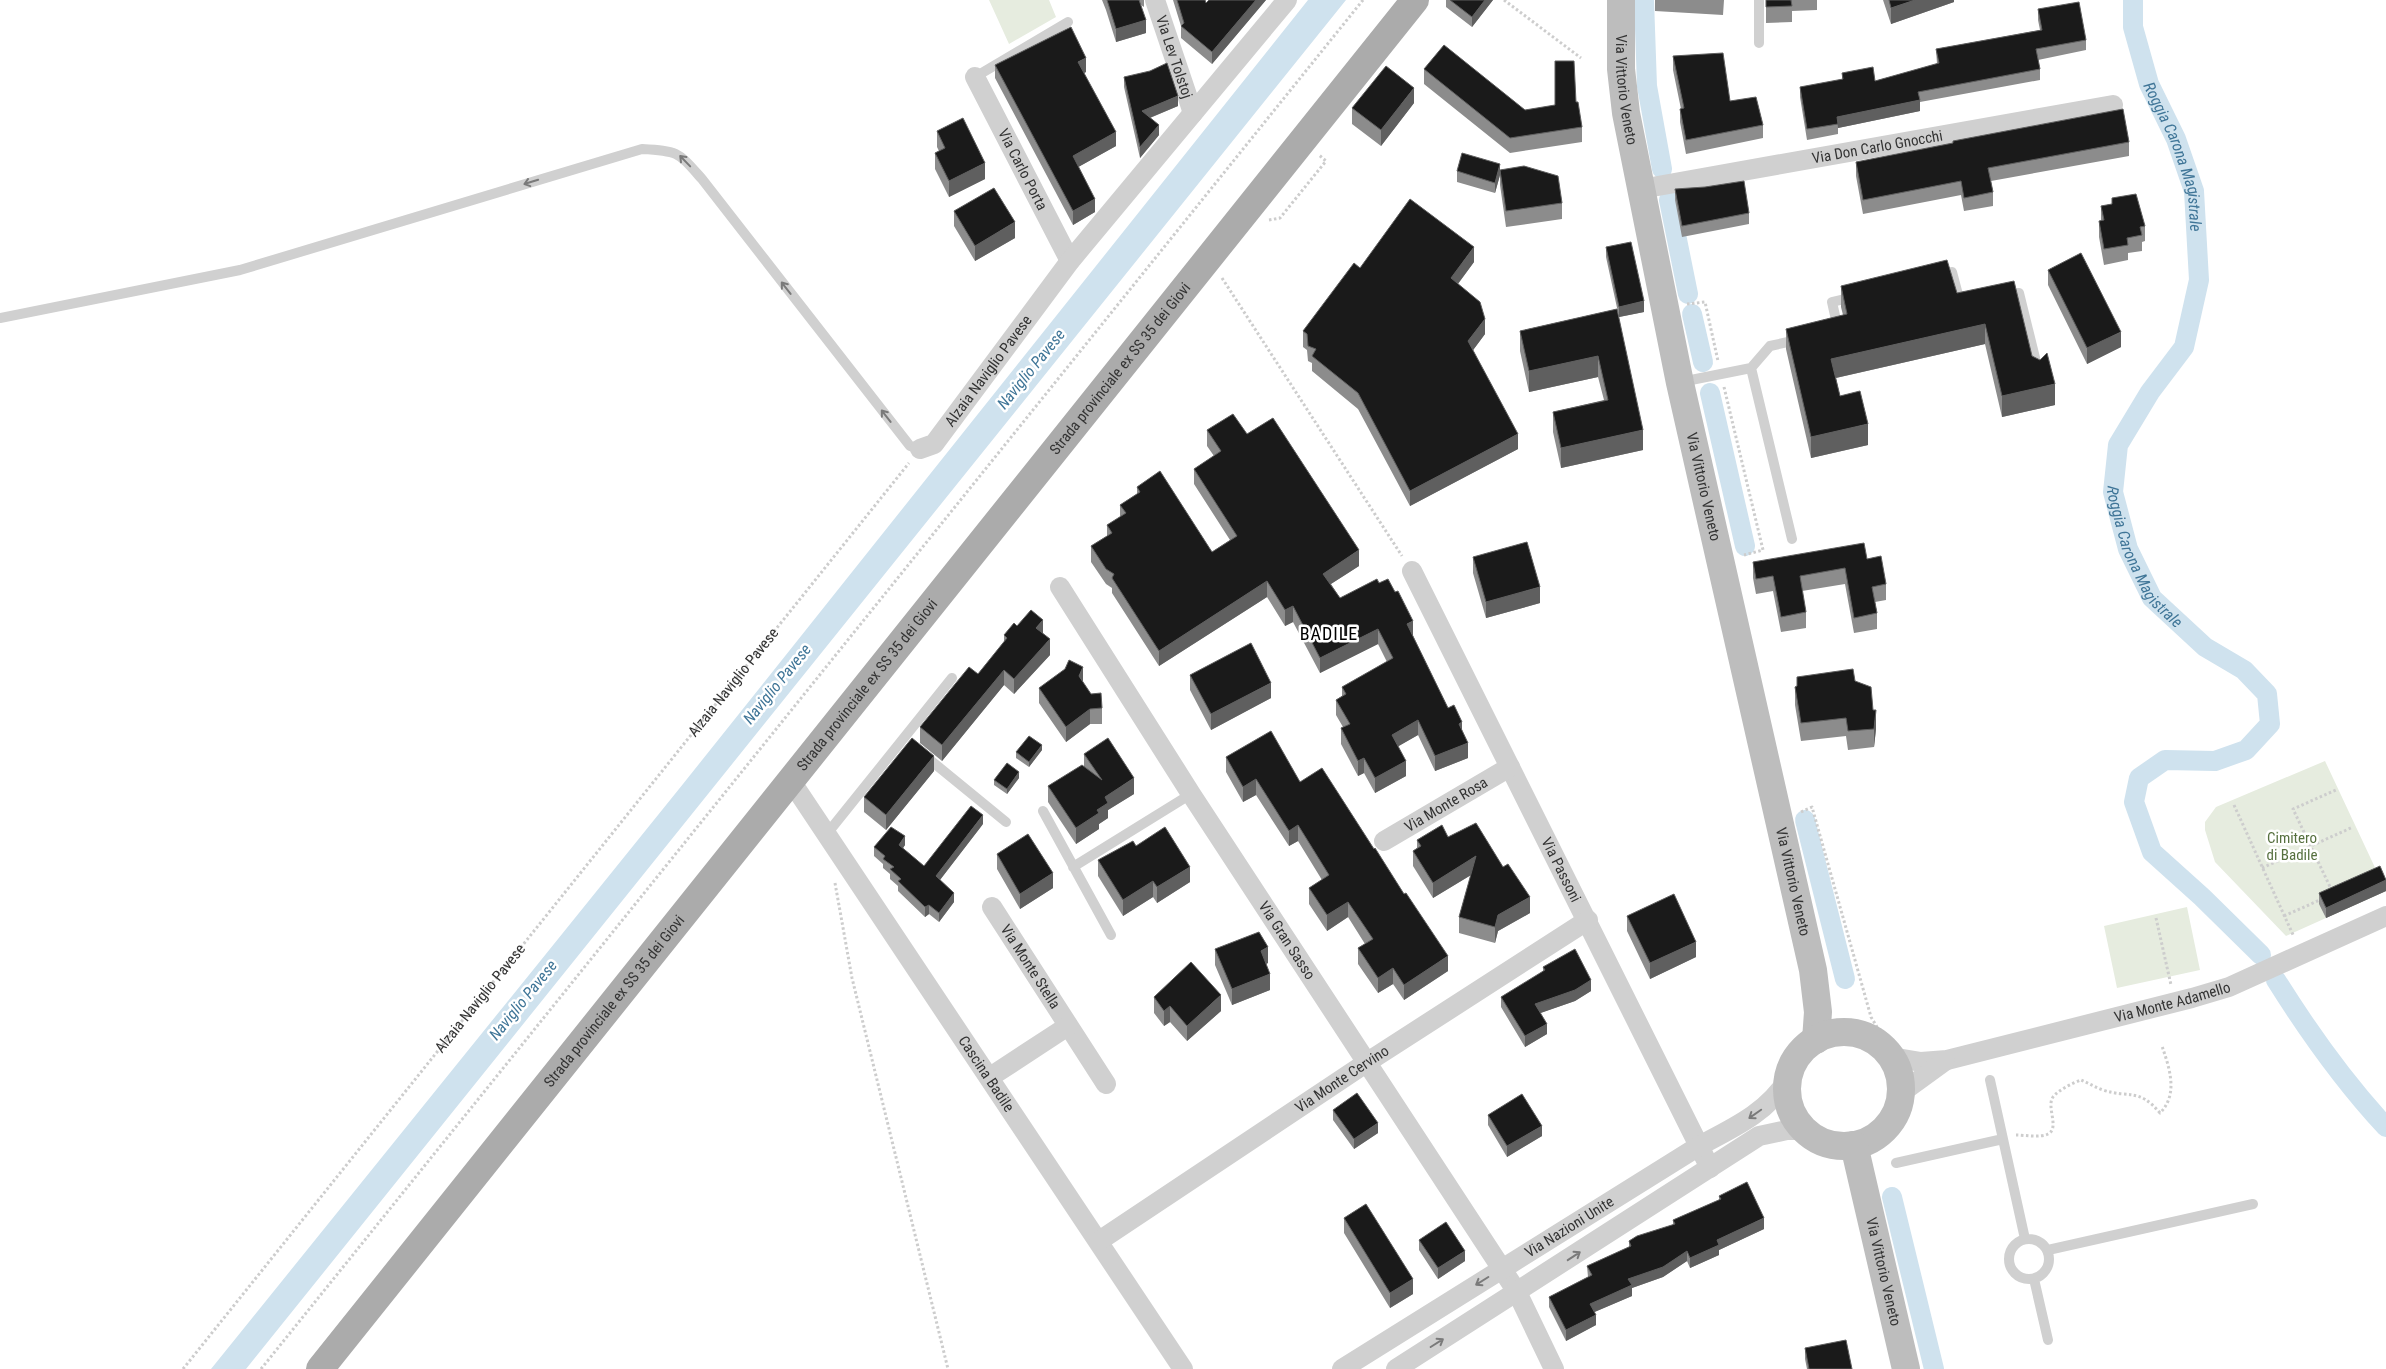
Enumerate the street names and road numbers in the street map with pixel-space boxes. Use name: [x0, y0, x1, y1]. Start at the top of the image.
street label: Via Lev Tolstoj: [1152, 13, 1196, 101]
street label: Via Vittorio Veneto: [1612, 35, 1641, 146]
street label: Via Carlo Porta: [994, 125, 1051, 213]
street label: Via Don Carlo Gnocchi: [1811, 126, 1944, 167]
street label: Strada provinciale ex SS 35 dei Giovi: [1046, 279, 1194, 458]
street label: Alzaia Naviglio Pavese: [941, 312, 1036, 430]
street label: Via Vittorio Veneto: [1682, 431, 1725, 543]
street label: Strada provinciale ex SS 35 dei Giovi: [793, 595, 941, 775]
street label: Alzaia Naviglio Pavese: [684, 624, 782, 740]
street label: Via Monte Rosa: [1401, 773, 1491, 836]
street label: Via Vittorio Veneto: [1772, 826, 1814, 938]
street label: Via Passoni: [1538, 835, 1585, 905]
street label: Via Gran Sasso: [1255, 898, 1319, 983]
street label: Strada provinciale ex SS 35 dei Giovi: [540, 912, 688, 1091]
street label: Via Monte Stella: [997, 921, 1064, 1012]
street label: Alzaia Naviglio Pavese: [431, 940, 529, 1056]
street label: Via Monte Adamello: [2112, 978, 2233, 1026]
street label: Cascina Badile: [954, 1032, 1018, 1115]
street label: Via Monte Cervino: [1292, 1042, 1392, 1117]
street label: Via Nazioni Unite: [1522, 1193, 1617, 1262]
street label: Via Vittorio Veneto: [1862, 1216, 1905, 1328]

